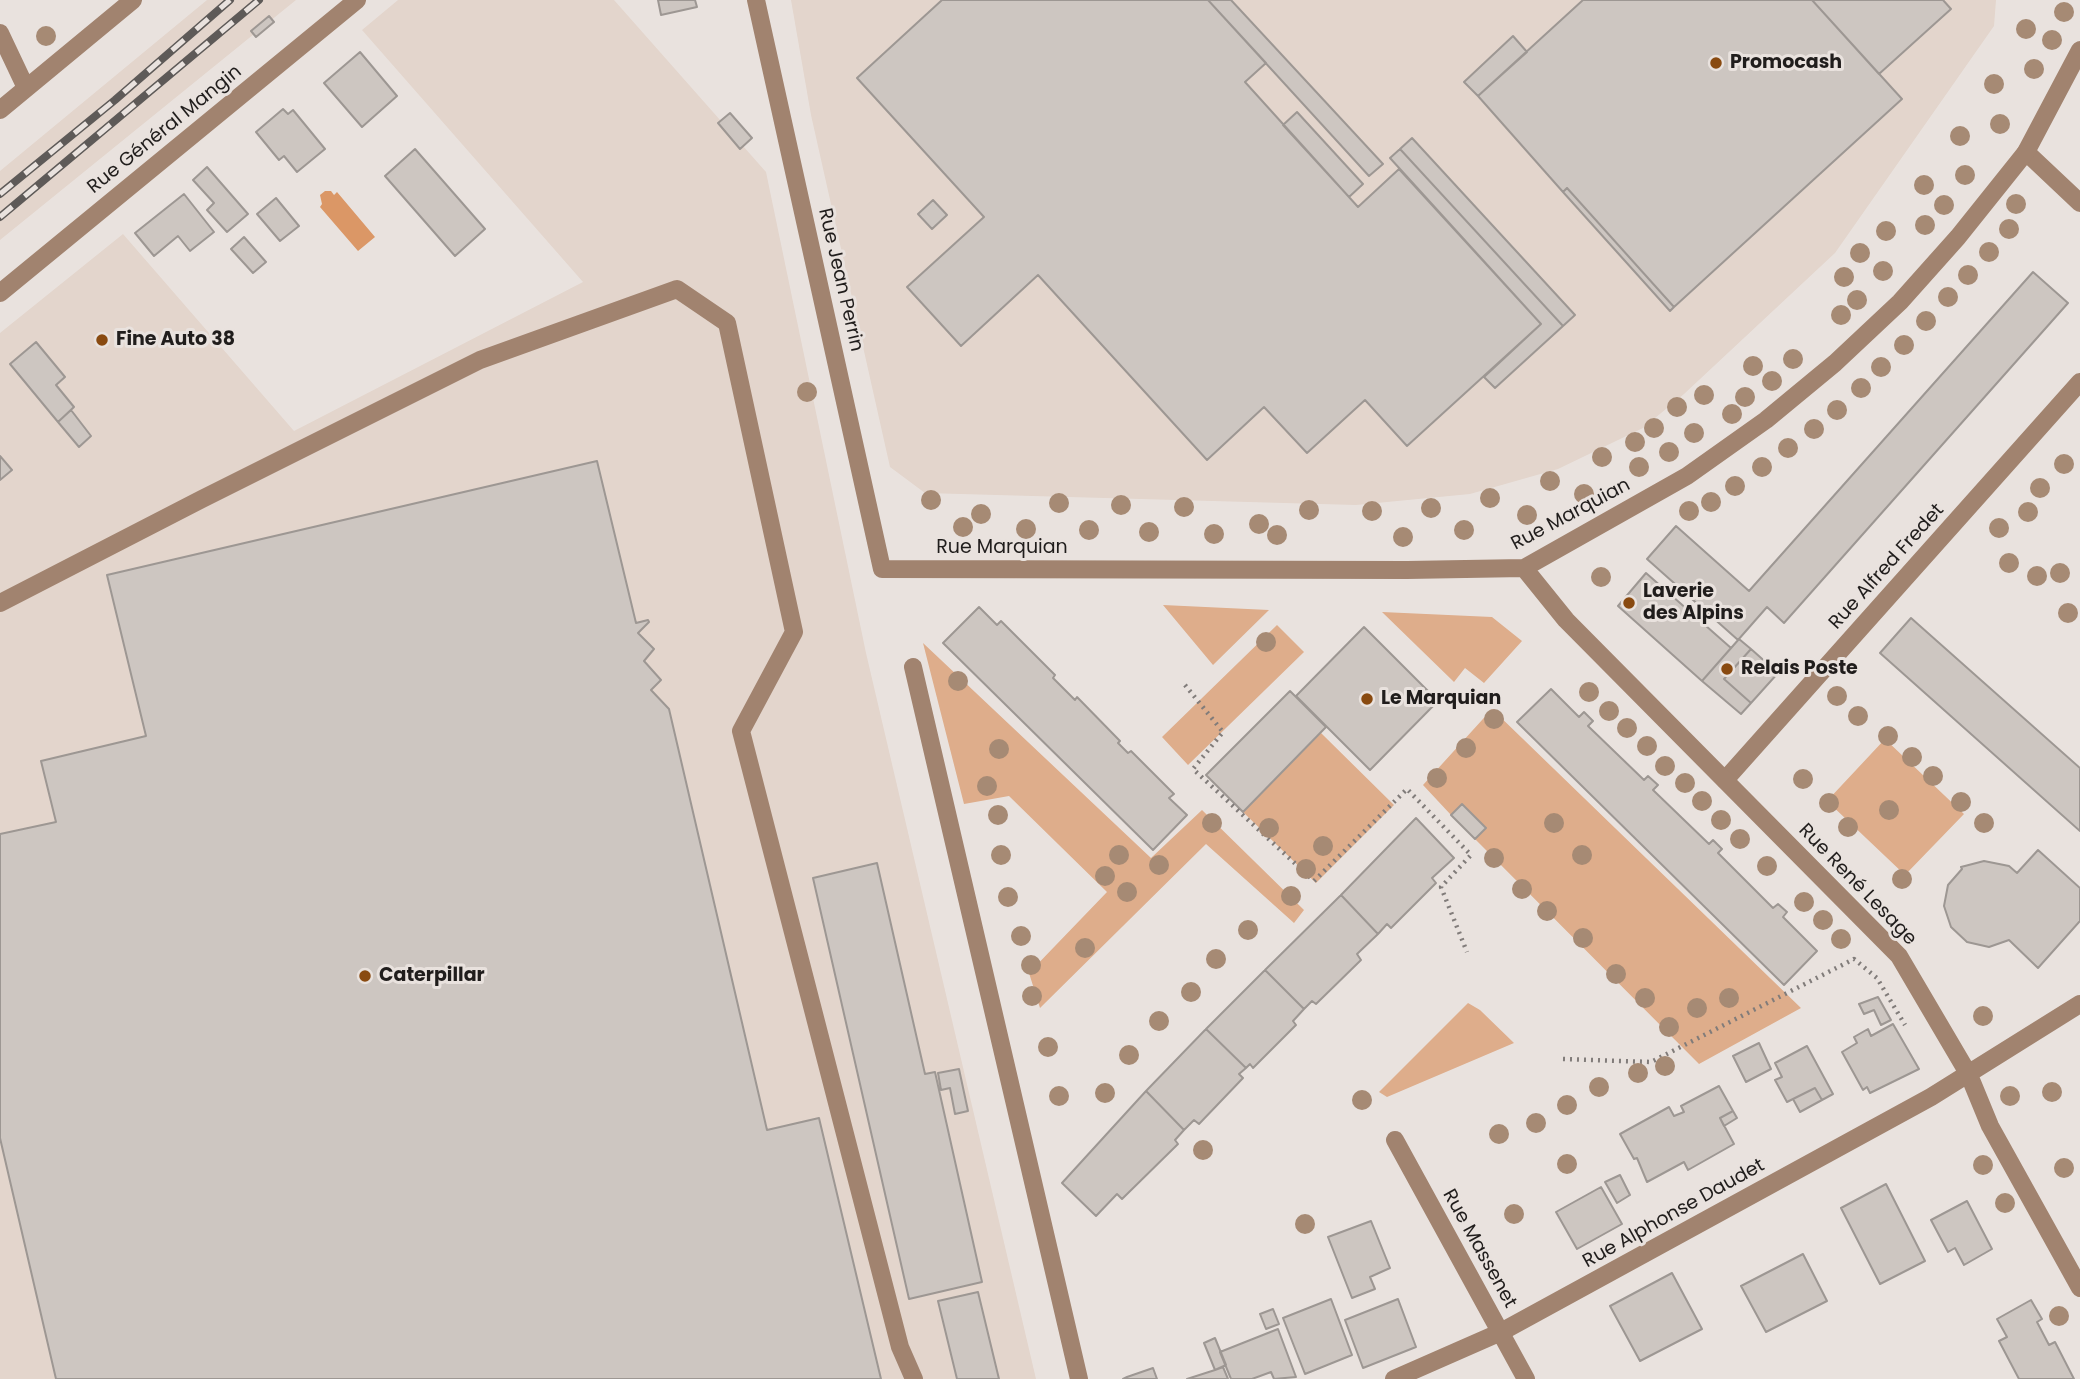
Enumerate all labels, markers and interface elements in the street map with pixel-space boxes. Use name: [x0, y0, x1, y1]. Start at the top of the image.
place label: Promocash: [1730, 52, 1842, 74]
marker: Promocash: [1708, 55, 1724, 71]
street label: Rue Général Mangin: [83, 61, 247, 199]
street label: Rue Jean Perrin: [812, 206, 868, 354]
place label: Fine Auto 38: [116, 329, 235, 351]
marker: Fine Auto 38: [94, 332, 110, 348]
street label: Rue Marquian: [1508, 474, 1634, 556]
street label: Rue Alfred Fredet: [1825, 500, 1949, 634]
street label: Rue Marquian: [936, 537, 1068, 559]
place label: Laverie des Alpins: [1643, 581, 1744, 625]
marker: Laverie des Alpins: [1621, 595, 1637, 611]
place label: Relais Poste: [1741, 658, 1858, 680]
marker: Relais Poste: [1719, 661, 1735, 677]
place label: Le Marquian: [1381, 688, 1501, 710]
marker: Le Marquian: [1359, 691, 1375, 707]
street label: Rue René Lesage: [1793, 819, 1921, 951]
place label: Caterpillar: [379, 965, 485, 987]
marker: Caterpillar: [357, 968, 373, 984]
street label: Rue Alphonse Daudet: [1579, 1155, 1769, 1273]
street label: Rue Massenet: [1437, 1186, 1521, 1312]

